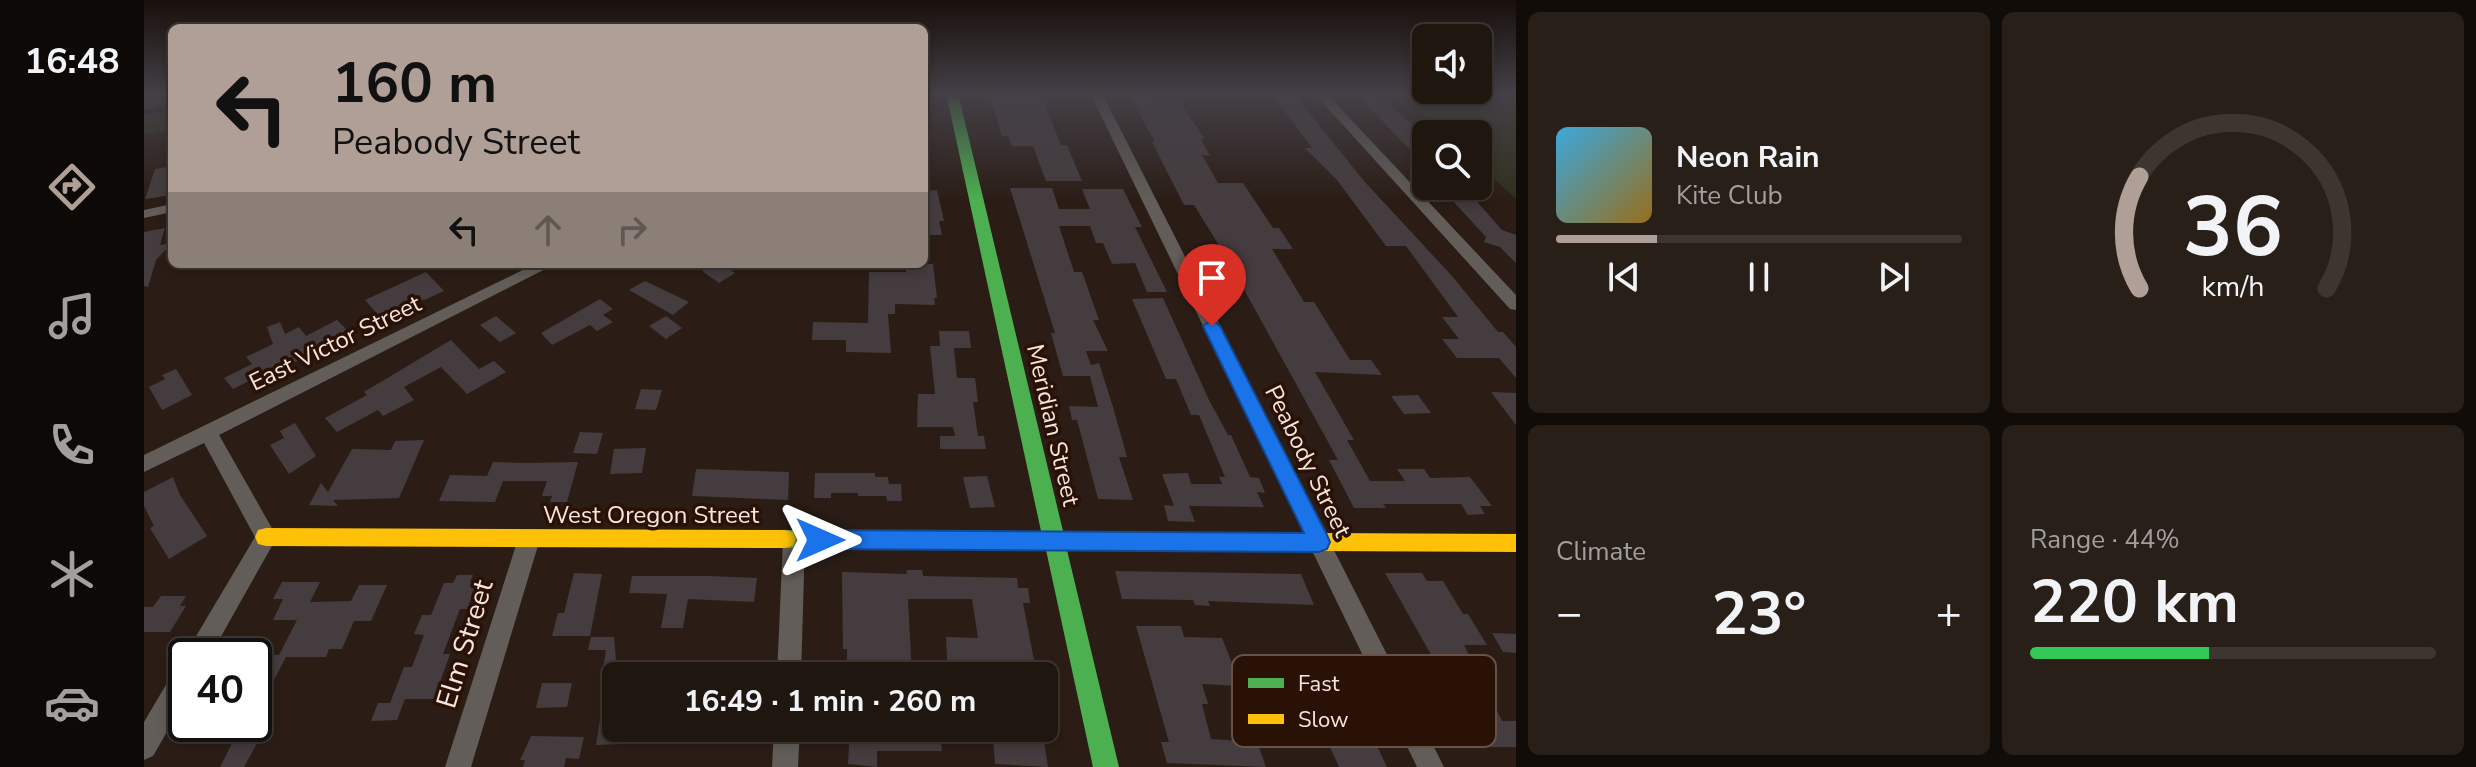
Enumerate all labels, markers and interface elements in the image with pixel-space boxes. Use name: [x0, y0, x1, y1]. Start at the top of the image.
map controls: [1412, 24, 1492, 200]
button: sound: [1412, 24, 1492, 104]
text: 16:48: [24, 37, 120, 86]
text: 160 m: [332, 45, 497, 122]
icon: left: [200, 56, 304, 160]
text: Peabody Street: [332, 118, 580, 167]
button: search: [1412, 120, 1492, 200]
text: Neon Rain: [1676, 137, 1820, 178]
icon: directions: [44, 159, 100, 215]
text: 36: [2183, 170, 2283, 283]
text: Kite Club: [1676, 178, 1783, 213]
icon: left: [442, 208, 486, 252]
icon: ahead: [526, 208, 570, 252]
icon: right: [610, 208, 654, 252]
pin: [1178, 244, 1246, 326]
icon: previous: [1602, 255, 1646, 299]
icon: pause: [1737, 255, 1781, 299]
icon: next: [1872, 255, 1916, 299]
icon: arrive: [1190, 256, 1234, 300]
text: km/h: [2202, 267, 2264, 306]
street label: East Victor Street: [244, 287, 427, 399]
icon: music: [44, 288, 100, 344]
street label: Meridian Street: [1019, 341, 1087, 510]
street label: Peabody Street: [1257, 380, 1359, 543]
icon: phone: [44, 417, 100, 473]
position arrow: [778, 498, 862, 582]
street label: West Oregon Street: [543, 499, 760, 531]
text: Range · 44%: [2030, 522, 2180, 557]
text: Climate: [1556, 534, 1646, 569]
icon: climate: [44, 546, 100, 602]
text: 220 km: [2030, 561, 2239, 643]
text: 23°: [1712, 573, 1806, 655]
street label: Elm Street: [428, 575, 503, 713]
text: −: [1556, 584, 1582, 644]
text: +: [1936, 584, 1962, 644]
speed limit sign: 40: [168, 638, 272, 742]
legend: [1232, 655, 1496, 747]
text: Fast: [1298, 669, 1340, 699]
icon: car: [44, 675, 100, 731]
text: 16:49 · 1 min · 260 m: [684, 681, 976, 722]
text: Slow: [1298, 705, 1349, 735]

